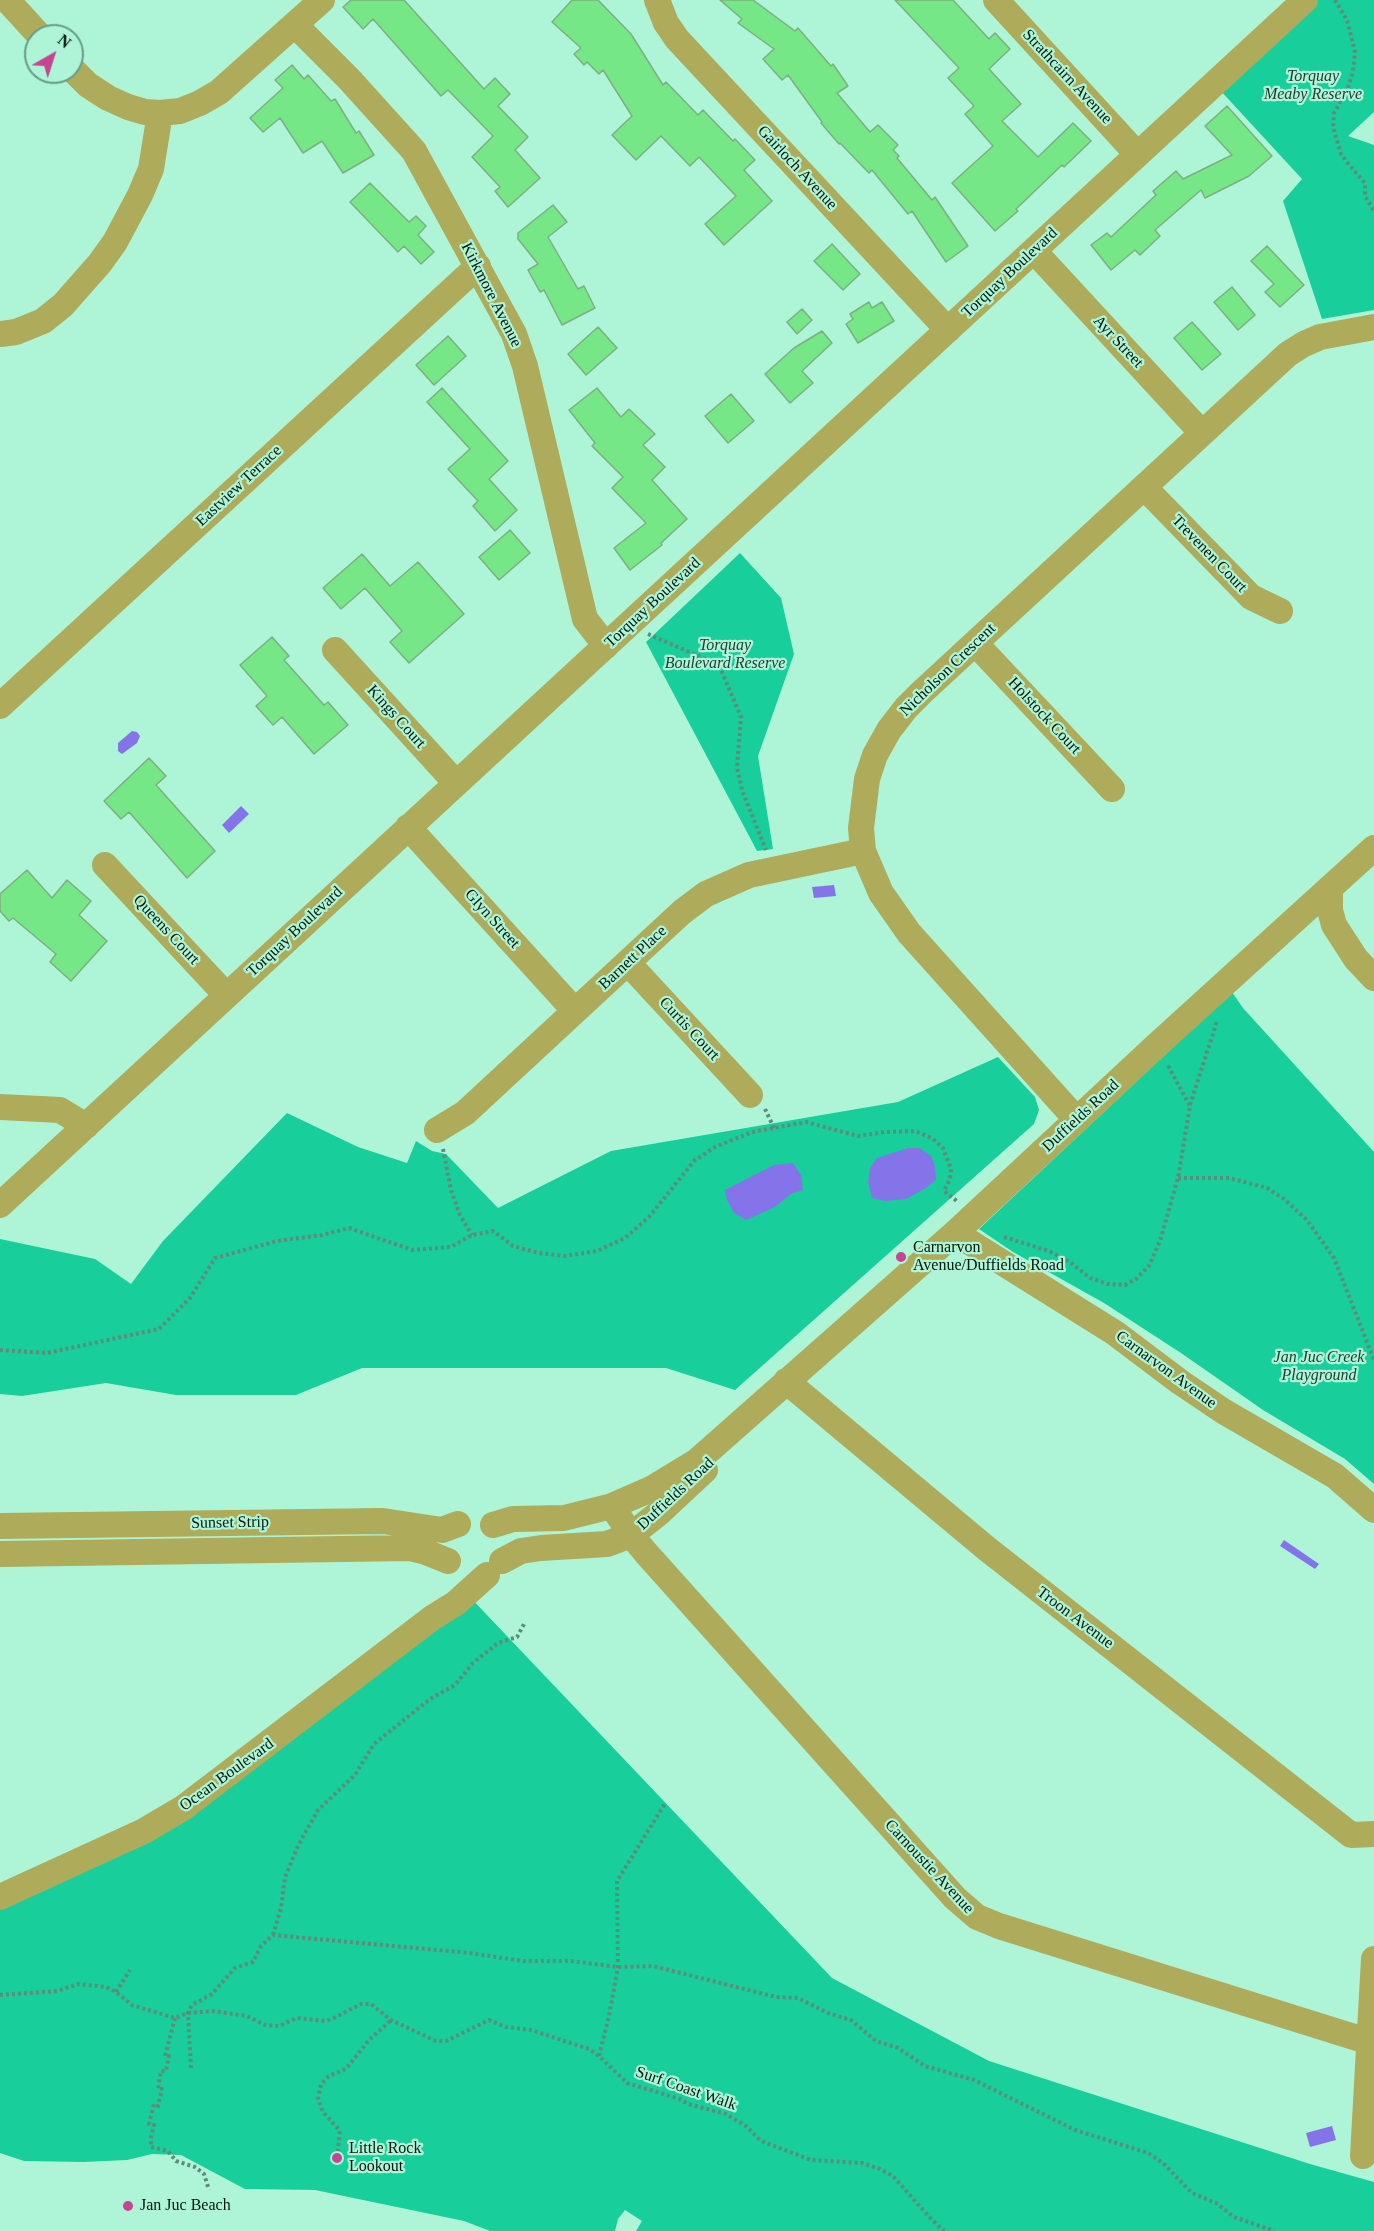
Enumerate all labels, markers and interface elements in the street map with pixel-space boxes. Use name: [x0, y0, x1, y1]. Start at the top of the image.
north arrow: [24, 24, 84, 84]
street label: Strathcairn Avenue: [1018, 26, 1116, 128]
text: N: [55, 31, 74, 51]
park label: Torquay Meaby Reserve: [1264, 67, 1362, 105]
street label: Gairloch Avenue: [753, 122, 841, 214]
street label: Torquay Boulevard: [958, 224, 1062, 322]
street label: Kirkmore Avenue: [456, 240, 526, 350]
street label: Ayr Street: [1089, 312, 1147, 372]
street label: Eastview Terrace: [192, 441, 286, 531]
street label: Trevenen Court: [1167, 511, 1251, 597]
street label: Torquay Boulevard: [601, 554, 705, 652]
street label: Nicholson Crescent: [896, 619, 1000, 721]
park label: Torquay Boulevard Reserve: [665, 636, 785, 674]
street label: Holstock Court: [1003, 674, 1085, 758]
street label: Kings Court: [363, 681, 429, 753]
street label: Torquay Boulevard: [243, 883, 347, 981]
street label: Glyn Street: [460, 885, 524, 953]
street label: Queens Court: [129, 891, 203, 969]
street label: Barnett Place: [595, 922, 671, 994]
street label: Curtis Court: [655, 993, 723, 1065]
street label: Duffields Road: [1039, 1076, 1123, 1156]
place label: Carnarvon Avenue/Duffields Road: [913, 1238, 1064, 1276]
marker: Carnarvon Avenue/Duffields Road: [894, 1250, 908, 1264]
street label: Carnarvon Avenue: [1112, 1327, 1220, 1413]
park label: Jan Juc Creek Playground: [1274, 1348, 1364, 1386]
street label: Duffields Road: [634, 1454, 718, 1534]
street label: Sunset Strip: [191, 1513, 269, 1533]
street label: Troon Avenue: [1033, 1583, 1117, 1653]
street label: Ocean Boulevard: [176, 1734, 278, 1816]
street label: Carnoustie Avenue: [880, 1816, 978, 1918]
street label: Surf Coast Walk: [633, 2063, 739, 2115]
place label: Little Rock Lookout: [349, 2139, 421, 2177]
marker: Little Rock Lookout: [330, 2151, 344, 2165]
place label: Jan Juc Beach: [140, 2196, 231, 2216]
marker: Jan Juc Beach: [121, 2199, 135, 2213]

